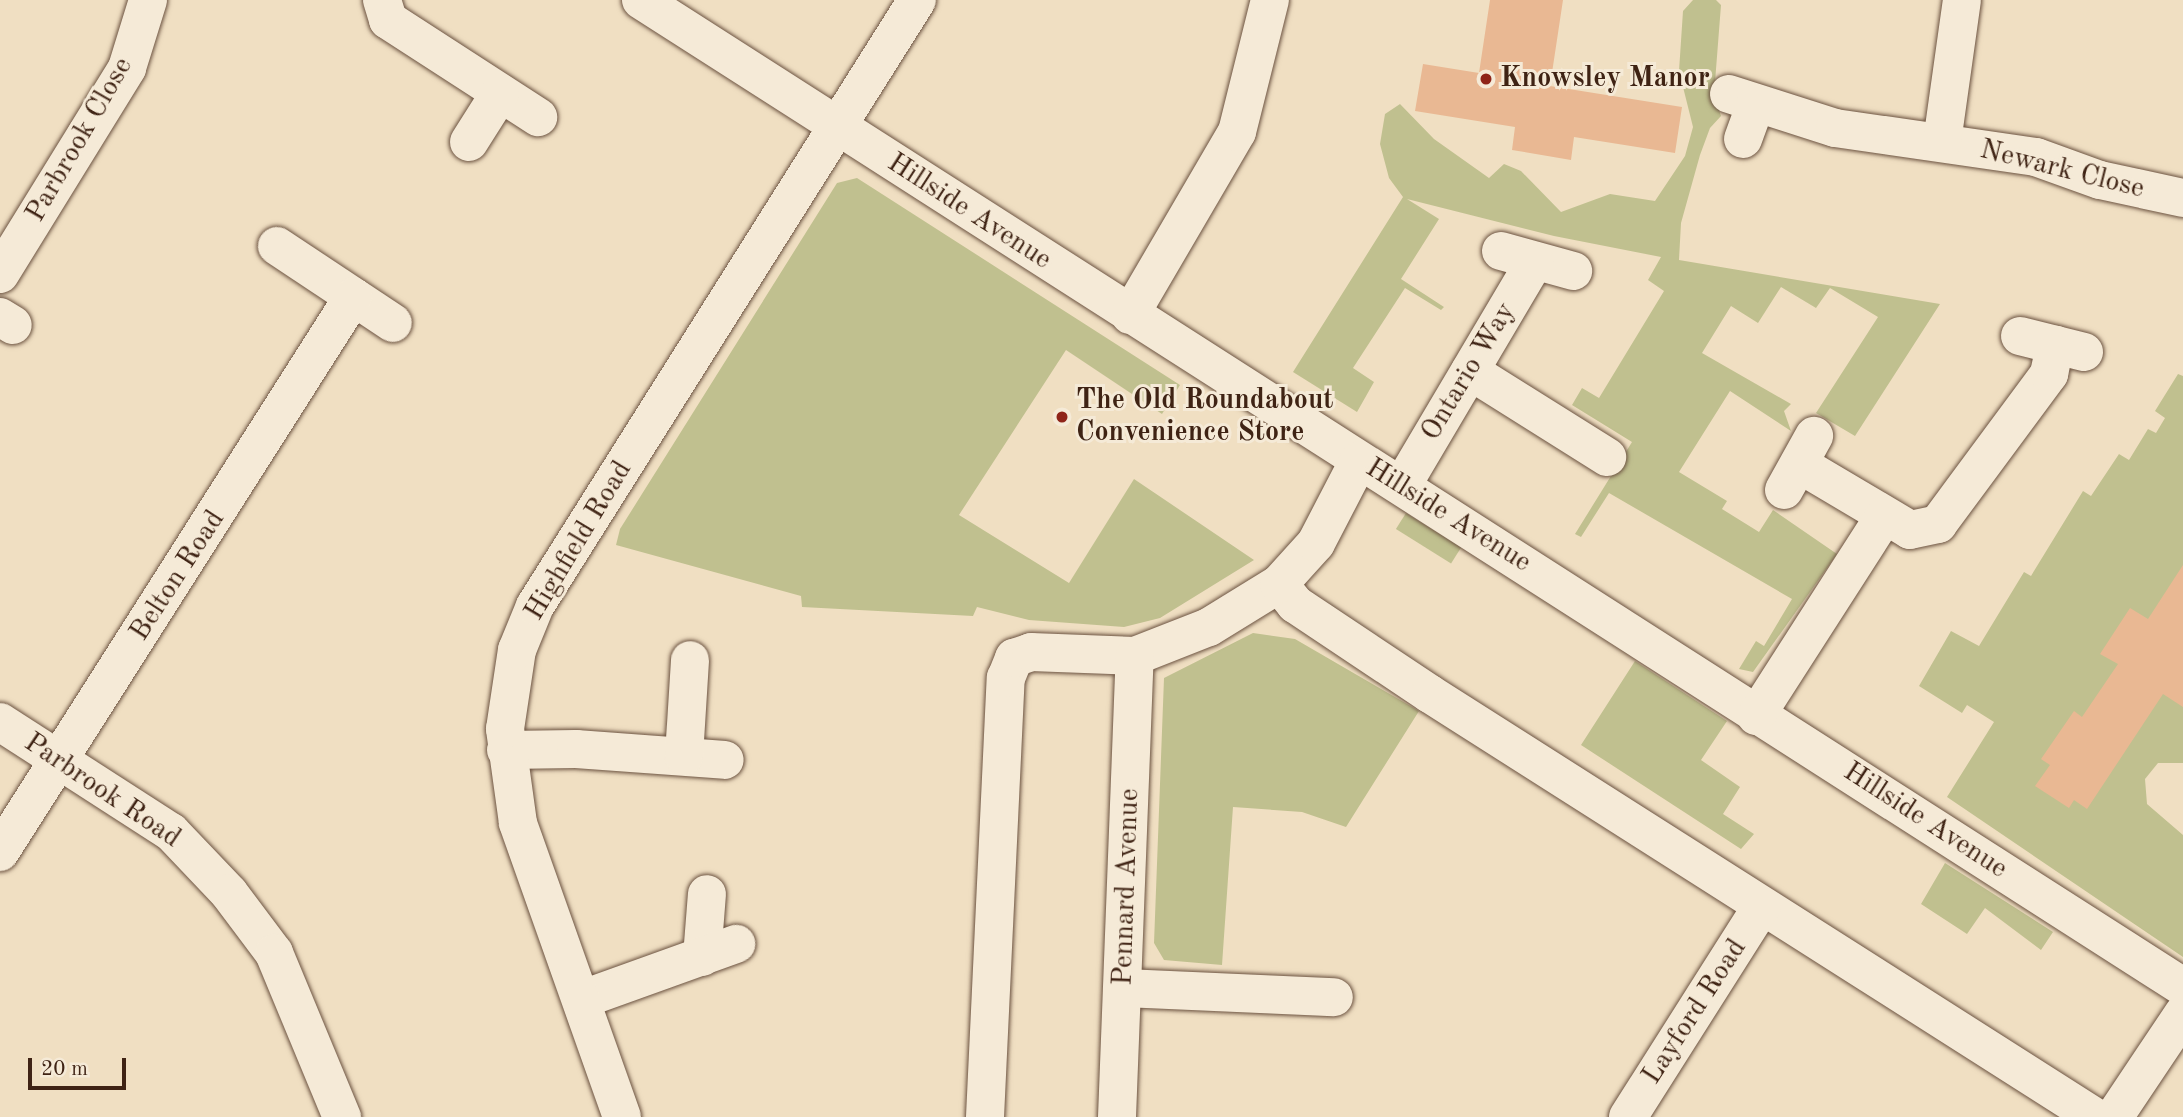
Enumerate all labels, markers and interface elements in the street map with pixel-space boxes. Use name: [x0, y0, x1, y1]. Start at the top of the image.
street label: Parbrook Close: [19, 52, 141, 228]
place label: Knowsley Manor: [1500, 62, 1710, 96]
marker: Knowsley Manor: [1478, 71, 1494, 87]
street label: Newark Close: [1976, 133, 2148, 207]
street label: Hillside Avenue: [881, 147, 1057, 277]
street label: Ontario Way: [1415, 297, 1523, 447]
place label: The Old Roundabout Convenience Store: [1076, 384, 1334, 450]
marker: The Old Roundabout Convenience Store: [1054, 409, 1070, 425]
street label: Hillside Avenue: [1359, 452, 1537, 580]
street label: Highfield Road: [518, 455, 640, 627]
street label: Belton Road: [123, 504, 233, 648]
street label: Parbrook Road: [17, 726, 187, 856]
street label: Hillside Avenue: [1837, 756, 2013, 886]
street label: Pennard Avenue: [1107, 788, 1147, 986]
street label: Layford Road: [1636, 933, 1754, 1091]
scale bar: [32, 1044, 130, 1088]
text: 20 m: [41, 1059, 88, 1080]

